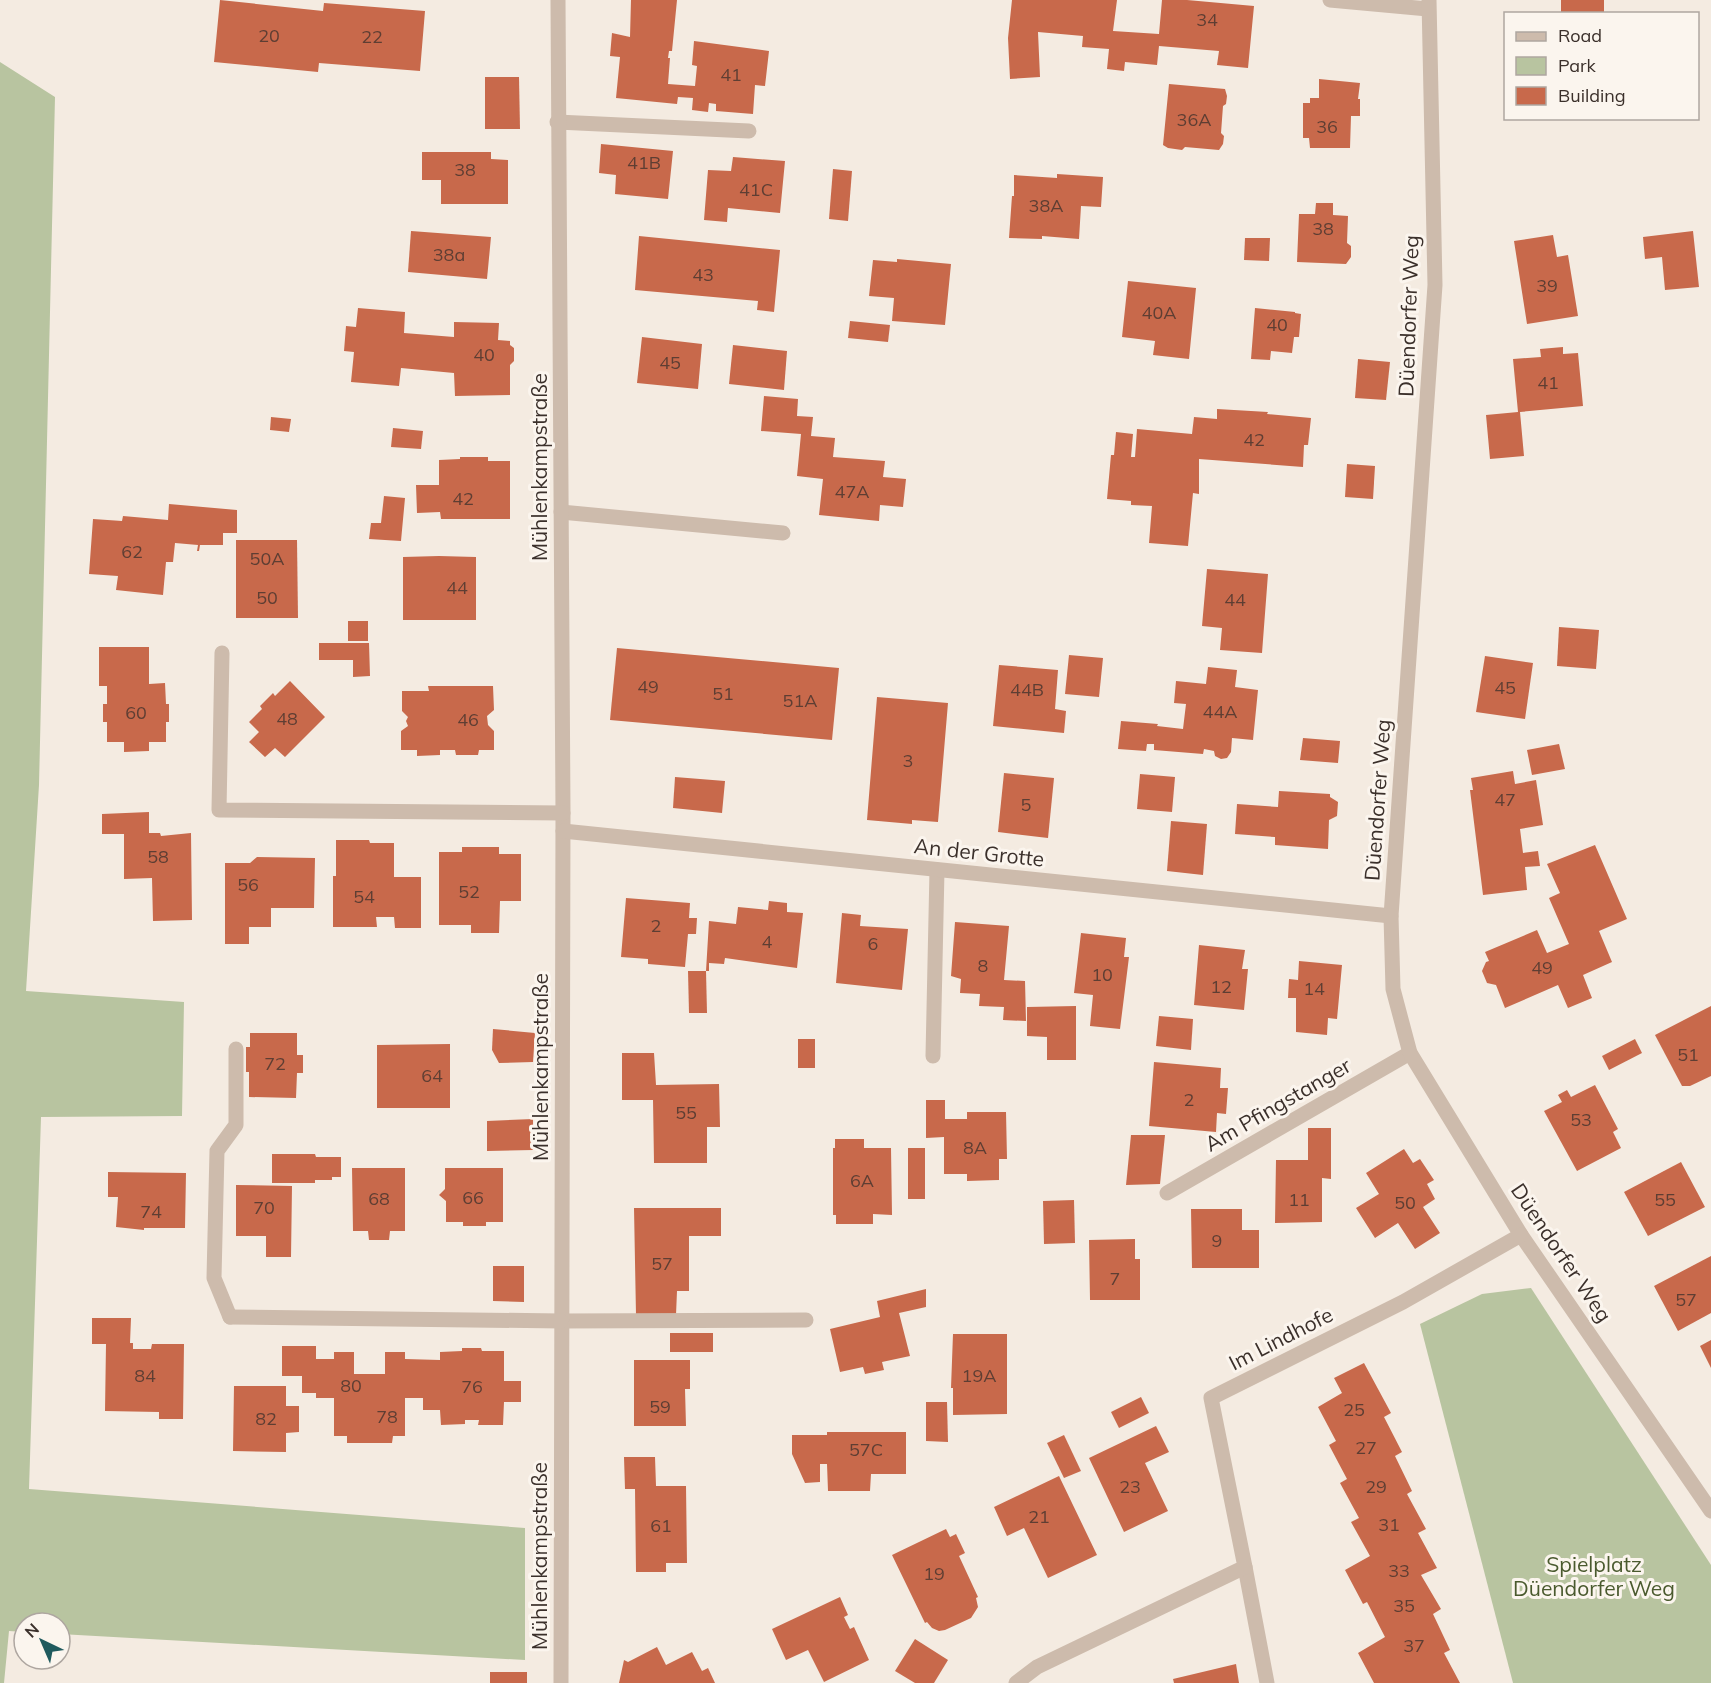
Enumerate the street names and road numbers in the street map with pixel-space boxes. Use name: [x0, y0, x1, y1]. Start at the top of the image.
street label: Düendorfer Weg: [1392, 235, 1424, 397]
street label: Mühlenkampstraße: [526, 373, 552, 561]
street label: Düendorfer Weg: [1358, 718, 1396, 882]
street label: An der Grotte: [913, 832, 1046, 872]
street label: Mühlenkampstraße: [527, 973, 553, 1161]
street label: Am Pfingstanger: [1200, 1052, 1355, 1156]
street label: Düendorfer Weg: [1506, 1178, 1618, 1327]
street label: Im Lindhofe: [1224, 1301, 1337, 1375]
street label: Mühlenkampstraße: [526, 1462, 552, 1650]

